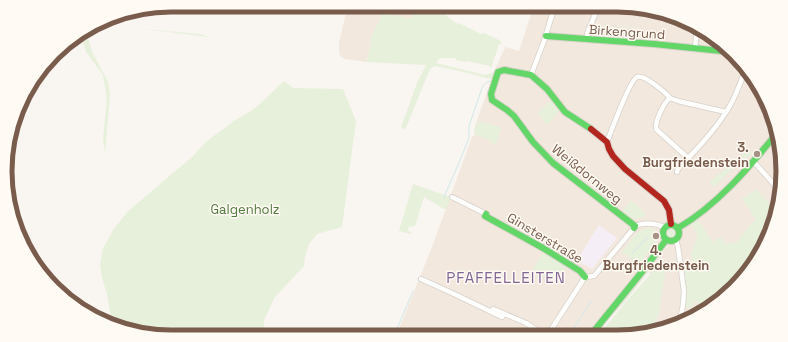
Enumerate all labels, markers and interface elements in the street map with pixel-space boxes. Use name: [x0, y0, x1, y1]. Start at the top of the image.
street label: Birkengrund: [588, 21, 666, 43]
place label: 3. Burgfriedenstein: [642, 139, 749, 171]
street label: Weißdornweg: [548, 140, 626, 208]
marker: 3. Burgfriedenstein: [752, 149, 762, 159]
park label: Galgenholz: [210, 201, 280, 218]
street label: Ginsterstraße: [504, 209, 586, 267]
marker: 4. Burgfriedenstein: [651, 231, 661, 241]
place label: 4. Burgfriedenstein: [603, 242, 709, 274]
district label: PFAFFELLEITEN: [446, 268, 566, 287]

